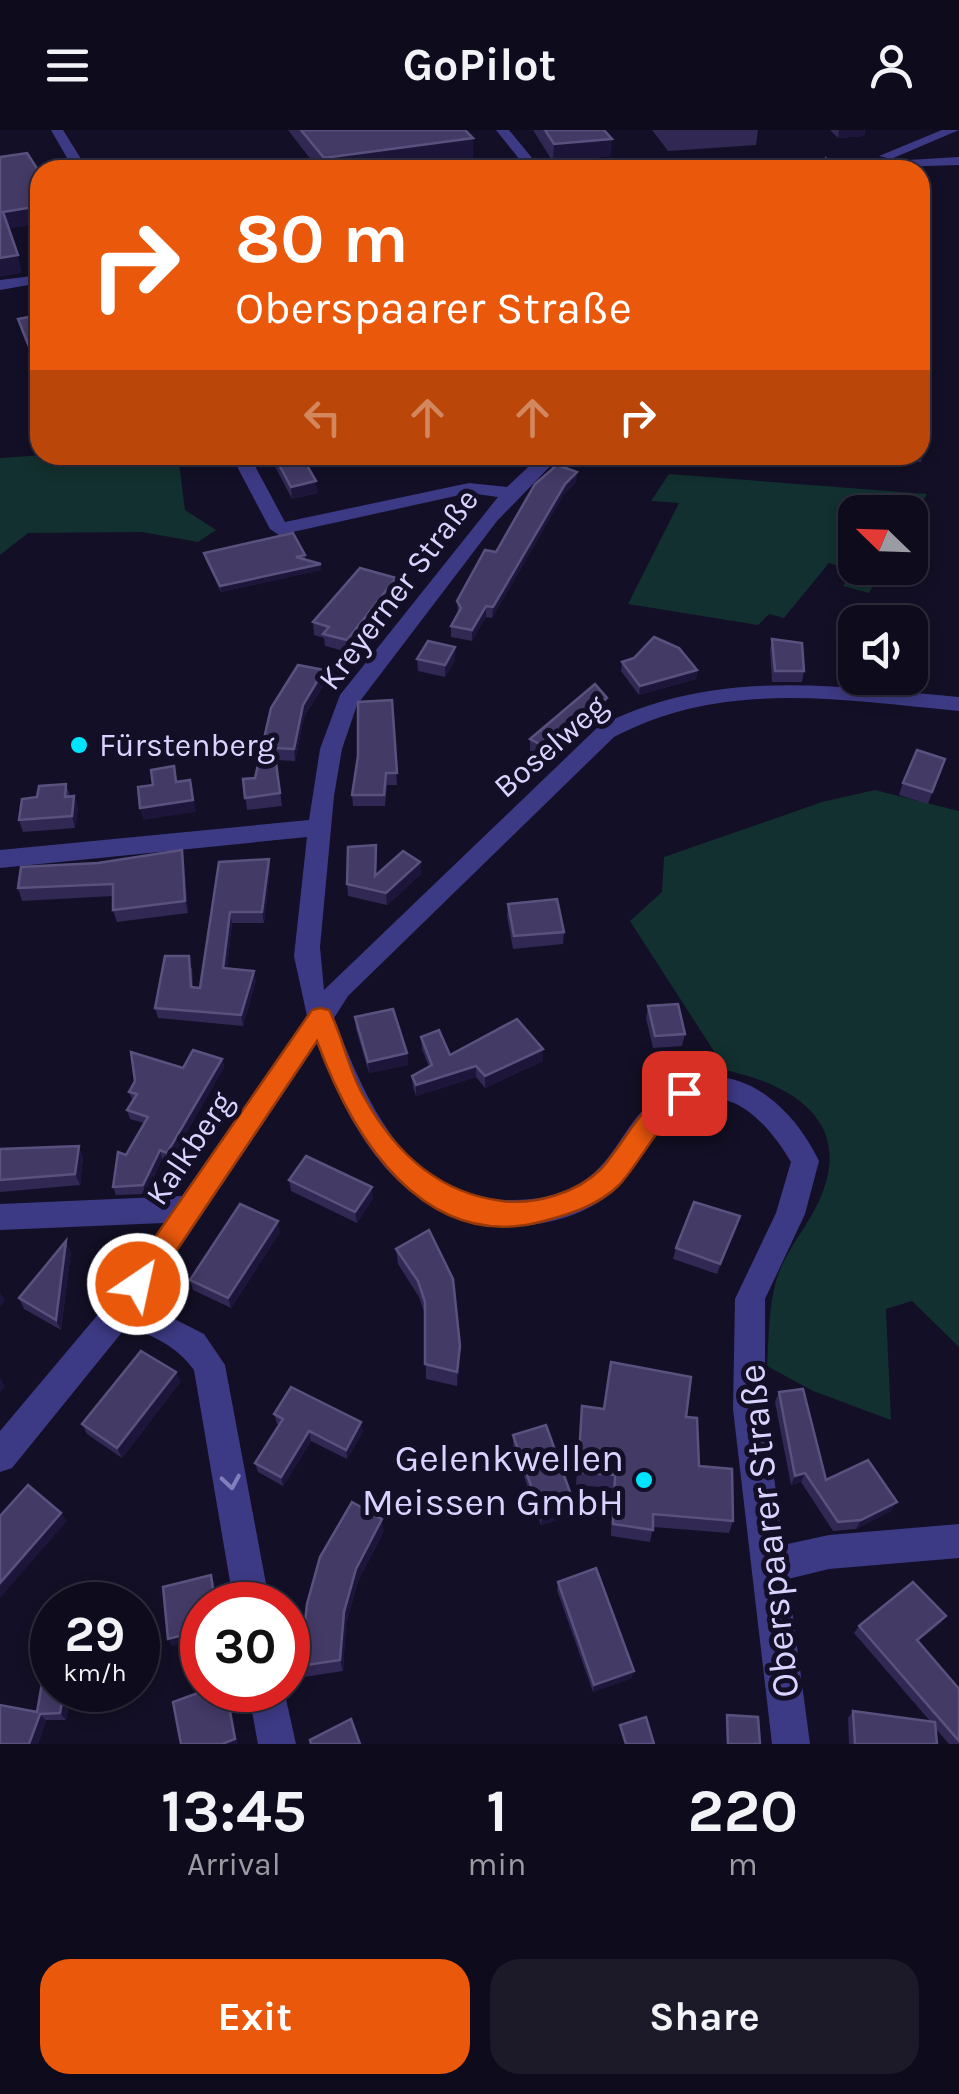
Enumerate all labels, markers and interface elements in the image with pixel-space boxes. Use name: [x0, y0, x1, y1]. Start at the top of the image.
icon: menu: [40, 38, 95, 93]
icon: person: [864, 38, 919, 93]
text: GoPilot: [403, 39, 556, 91]
text: 80 m: [235, 198, 409, 280]
icon: right: [70, 200, 200, 330]
text: Oberspaarer Straße: [235, 282, 632, 334]
icon: left: [295, 390, 350, 445]
icon: ahead: [400, 390, 455, 445]
icon: ahead: [505, 390, 560, 445]
icon: right: [610, 390, 665, 445]
street label: Kreyerner Straße: [311, 482, 486, 697]
north arrow: [838, 495, 928, 585]
map controls: [838, 495, 928, 695]
button: sound: [838, 605, 928, 695]
street label: Boselweg: [486, 687, 614, 805]
place label: Fürstenberg: [99, 727, 275, 764]
marker: Fürstenberg: [68, 734, 90, 756]
pin: [642, 1051, 727, 1136]
icon: arrive: [657, 1066, 712, 1121]
street label: Kalkberg: [138, 1085, 241, 1212]
position arrow: [86, 1232, 190, 1336]
street label: Oberspaarer Straße: [729, 1362, 808, 1700]
place label: Gelenkwellen Meissen GmbH: [362, 1436, 624, 1525]
marker: Gelenkwellen Meissen GmbH: [633, 1469, 655, 1491]
one-way arrow: [220, 1473, 241, 1490]
speed limit sign: 30: [180, 1582, 310, 1712]
text: 29: [65, 1605, 125, 1664]
text: km/h: [63, 1658, 127, 1687]
text: 13:45: [161, 1776, 307, 1846]
text: 1: [486, 1776, 508, 1846]
text: 220: [687, 1776, 798, 1846]
text: Arrival: [187, 1846, 281, 1883]
text: min: [468, 1846, 526, 1883]
text: m: [728, 1846, 758, 1883]
button: Exit: [40, 1959, 470, 2074]
button: Share: [490, 1959, 919, 2074]

